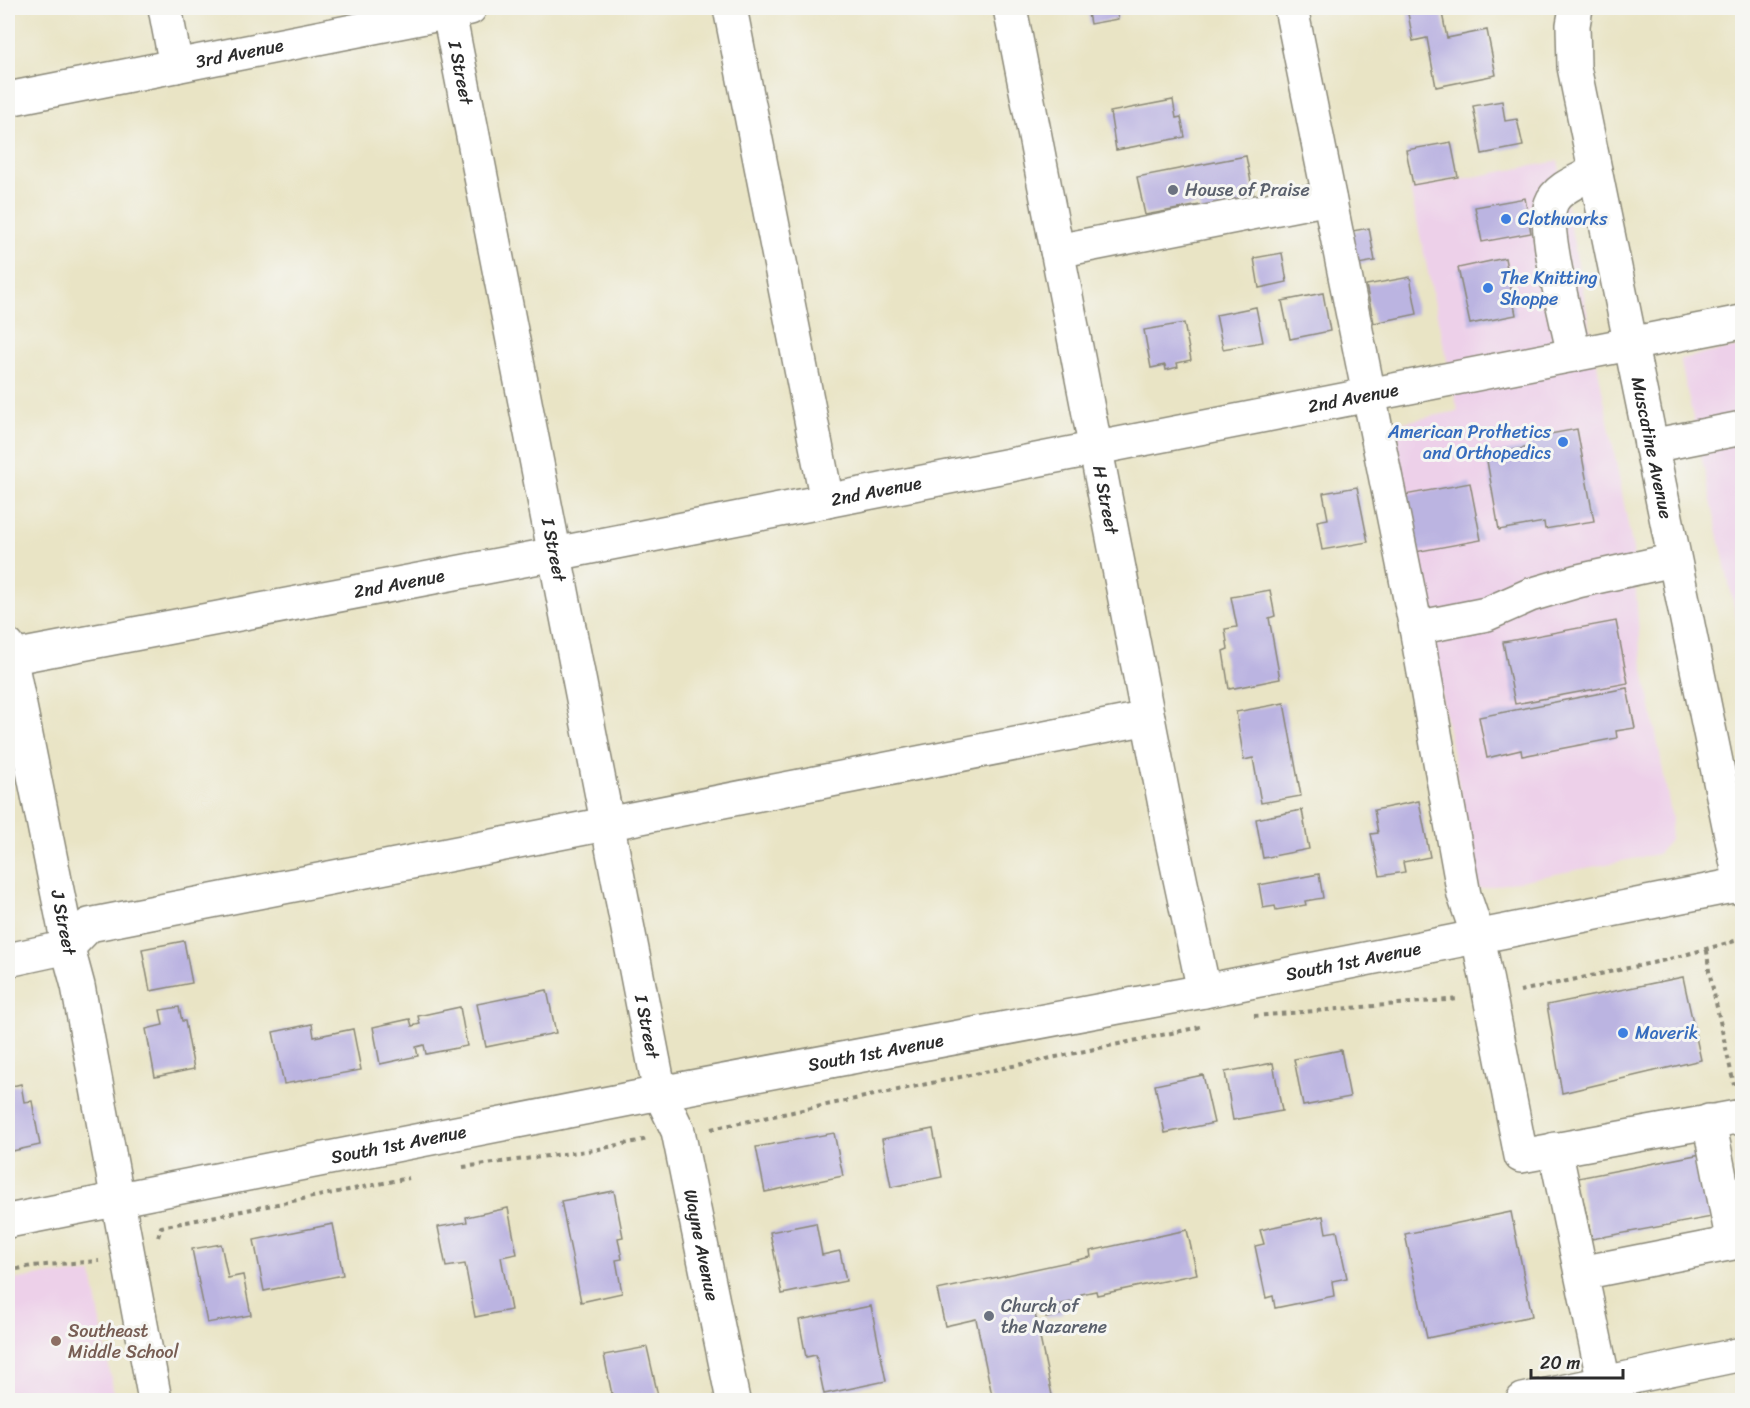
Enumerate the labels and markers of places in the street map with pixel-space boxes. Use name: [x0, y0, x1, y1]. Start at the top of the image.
place label: House of Praise: [1185, 174, 1310, 206]
marker: House of Praise: [1166, 183, 1180, 197]
place label: Clothworks: [1518, 203, 1608, 235]
marker: Clothworks: [1499, 212, 1513, 226]
place label: The Knitting Shoppe: [1500, 262, 1598, 315]
marker: The Knitting Shoppe: [1481, 281, 1495, 295]
place label: American Prothetics and Orthopedics: [1387, 416, 1552, 469]
marker: American Prothetics and Orthopedics: [1556, 435, 1570, 449]
place label: Maverik: [1635, 1017, 1698, 1049]
marker: Maverik: [1616, 1026, 1630, 1040]
place label: Church of the Nazarene: [1001, 1290, 1107, 1343]
marker: Church of the Nazarene: [982, 1309, 996, 1323]
place label: Southeast Middle School: [68, 1315, 179, 1368]
marker: Southeast Middle School: [49, 1334, 63, 1348]

